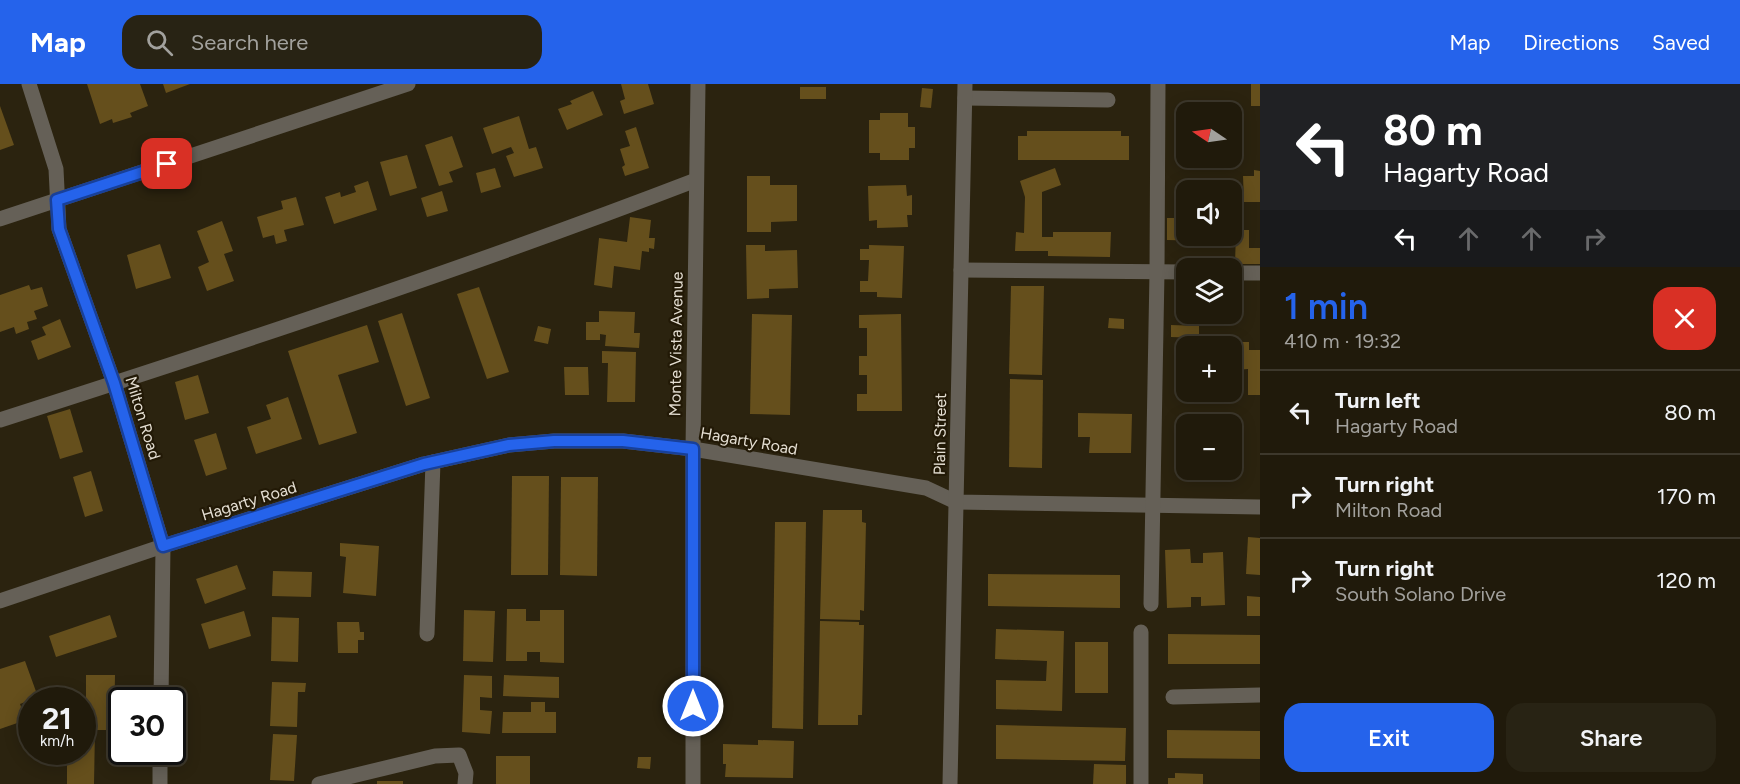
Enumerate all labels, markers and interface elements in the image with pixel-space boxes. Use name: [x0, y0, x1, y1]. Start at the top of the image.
search box: [122, 15, 542, 69]
text: Map: [30, 25, 86, 59]
icon: search: [143, 26, 176, 59]
text: Search here: [191, 29, 308, 56]
text: Map: [1449, 30, 1490, 55]
text: Directions: [1523, 30, 1619, 55]
text: Saved: [1652, 30, 1710, 55]
north arrow: [1176, 102, 1242, 168]
map controls: [1176, 102, 1242, 480]
text: 80 m: [1383, 105, 1483, 156]
icon: left: [1284, 108, 1362, 186]
pin: [141, 138, 192, 189]
icon: arrive: [150, 147, 183, 180]
text: Hagarty Road: [1383, 156, 1549, 189]
button: sound: [1176, 180, 1242, 246]
icon: left: [1389, 222, 1422, 255]
icon: ahead: [1452, 222, 1485, 255]
icon: ahead: [1515, 222, 1548, 255]
icon: right: [1578, 222, 1611, 255]
button: layers: [1176, 258, 1242, 324]
street label: Monte Vista Avenue: [665, 271, 687, 417]
text: 1 min: [1284, 285, 1368, 328]
button: close: [1653, 287, 1716, 350]
text: 410 m · 19:32: [1284, 329, 1401, 353]
button: +: [1176, 336, 1242, 402]
street label: Milton Road: [121, 374, 165, 462]
text: Turn left: [1335, 387, 1421, 414]
street label: Plain Street: [930, 393, 950, 475]
icon: left: [1284, 396, 1317, 429]
text: 80 m: [1664, 399, 1716, 426]
button: −: [1176, 414, 1242, 480]
text: Hagarty Road: [1335, 414, 1458, 438]
street label: Hagarty Road: [699, 423, 799, 459]
text: Turn right: [1335, 471, 1434, 498]
street label: Hagarty Road: [199, 478, 299, 524]
icon: right: [1284, 480, 1317, 513]
text: 170 m: [1657, 483, 1716, 510]
text: Milton Road: [1335, 498, 1442, 522]
text: Turn right: [1335, 555, 1434, 582]
icon: right: [1284, 564, 1317, 597]
text: 120 m: [1656, 567, 1716, 594]
text: South Solano Drive: [1335, 582, 1506, 606]
position arrow: [661, 674, 725, 738]
speed limit sign: 30: [108, 687, 186, 765]
text: 21: [42, 700, 72, 737]
button: Exit: [1284, 703, 1494, 772]
button: Share: [1506, 703, 1716, 772]
text: km/h: [40, 732, 74, 750]

